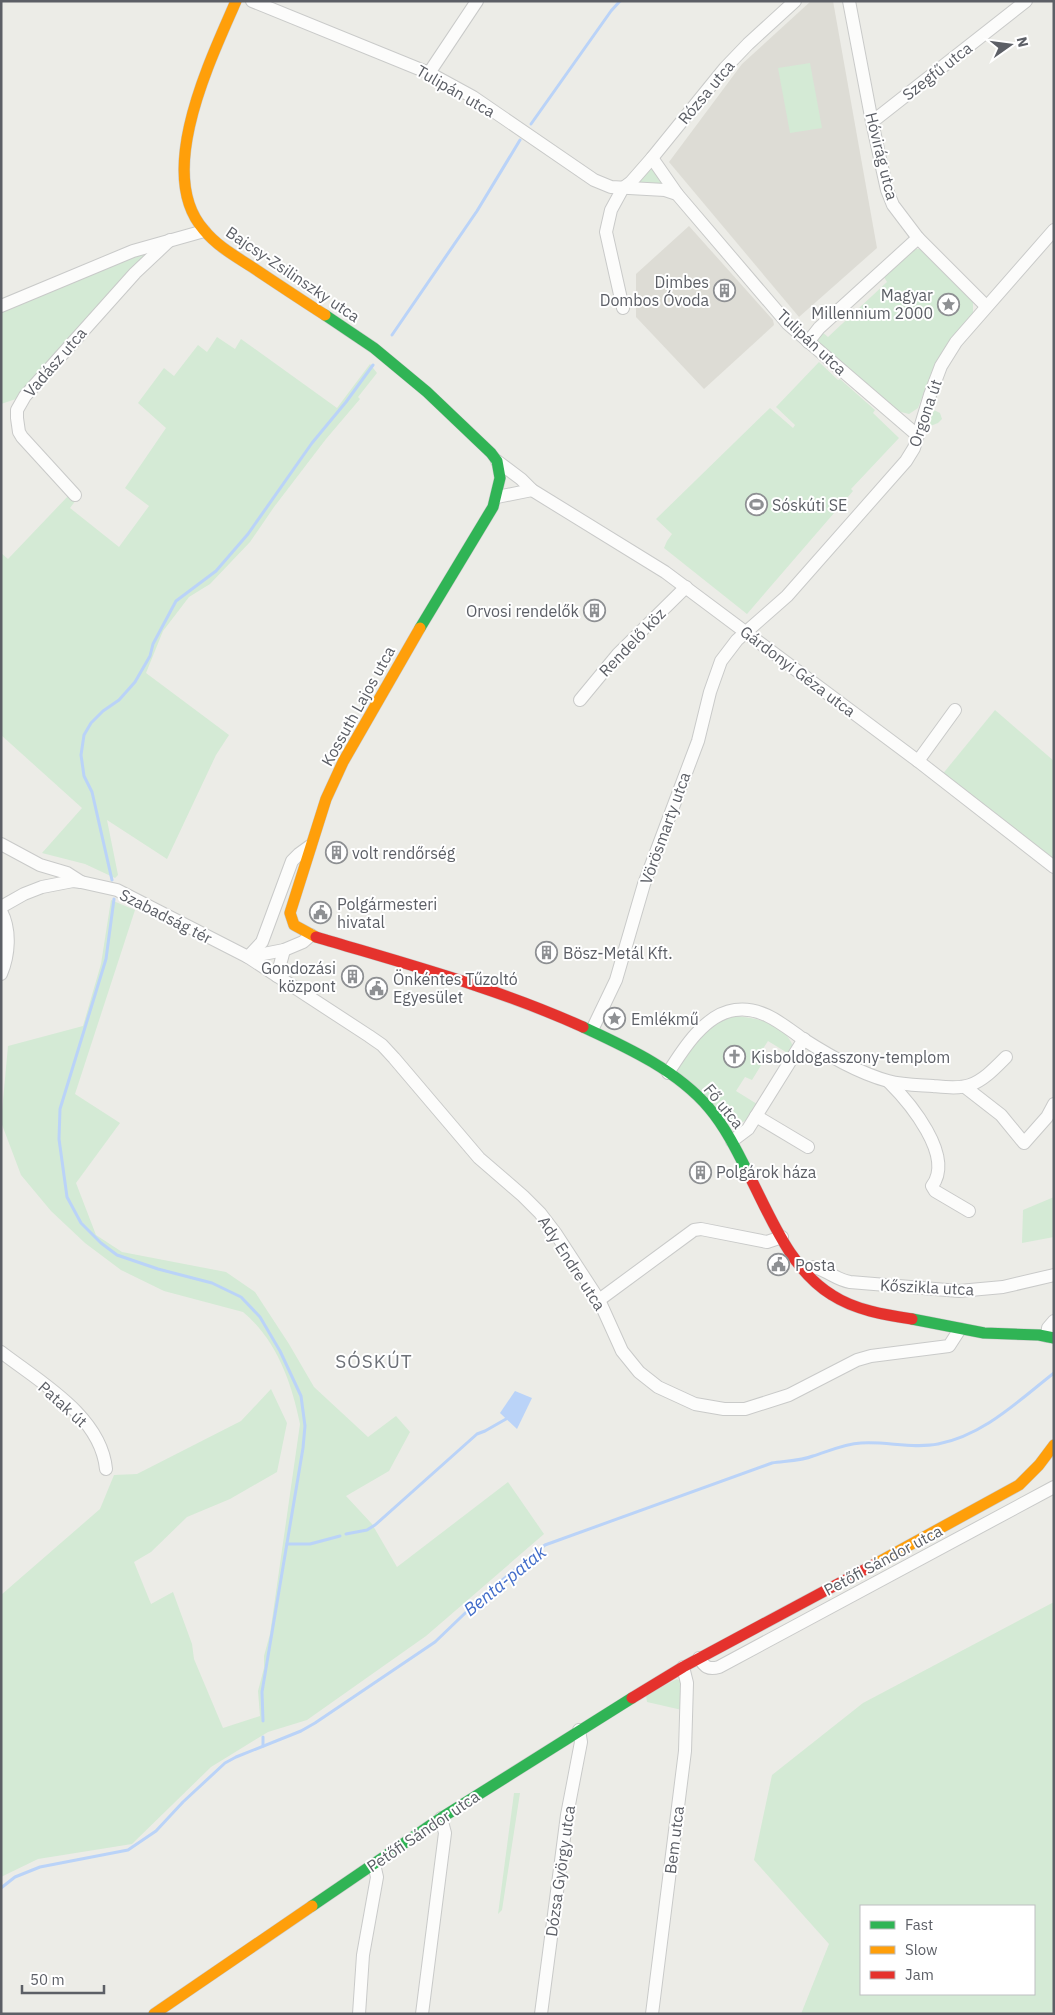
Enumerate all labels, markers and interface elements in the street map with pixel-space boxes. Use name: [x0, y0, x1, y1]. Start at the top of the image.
north arrow: [985, 20, 1035, 70]
text: N: [1013, 35, 1033, 49]
street label: Szegfű utca: [898, 37, 976, 104]
street label: Rózsa utca: [673, 55, 739, 128]
street label: Tulipán utca: [413, 60, 499, 122]
street label: Hóvirág utca: [861, 110, 903, 202]
street label: Bajcsy-Zsilinszky utca: [222, 222, 364, 326]
place label: Dimbes Dombos Óvoda: [600, 272, 709, 310]
building icon: Dimbes Dombos Óvoda: [713, 279, 737, 303]
place label: Magyar Millennium 2000: [811, 285, 933, 323]
place icon: Magyar Millennium 2000: [937, 292, 961, 316]
street label: Tulipán utca: [773, 305, 851, 380]
street label: Vadász utca: [19, 323, 91, 401]
street label: Orgona út: [904, 377, 946, 449]
sports icon: Sóskúti SE: [744, 493, 768, 517]
place label: Sóskúti SE: [772, 495, 847, 515]
building icon: Orvosi rendelők: [583, 599, 607, 623]
place label: Orvosi rendelők: [466, 601, 580, 621]
street label: Rendelő köz: [594, 604, 670, 680]
street label: Gárdonyi Géza utca: [736, 621, 860, 721]
street label: Kossuth Lajos utca: [317, 642, 399, 769]
street label: Vörösmarty utca: [635, 769, 695, 887]
building icon: volt rendőrség: [324, 841, 348, 865]
place label: volt rendőrség: [352, 843, 456, 863]
street label: Szabadság tér: [116, 884, 216, 948]
place label: Polgármesteri hivatal: [337, 894, 437, 932]
public building icon: Polgármesteri hivatal: [309, 901, 333, 925]
building icon: Bösz-Metál Kft.: [535, 941, 559, 965]
place label: Bösz-Metál Kft.: [563, 943, 673, 963]
place label: Gondozási központ: [261, 958, 336, 996]
building icon: Gondozási központ: [340, 965, 364, 989]
place label: Önkéntes Tűzoltó Egyesület: [393, 969, 518, 1007]
public building icon: Önkéntes Tűzoltó Egyesület: [365, 976, 389, 1000]
place icon: Emlékmű: [603, 1007, 627, 1031]
place label: Emlékmű: [631, 1009, 699, 1029]
church icon: Kisboldogasszony-templom: [723, 1045, 747, 1069]
place label: Kisboldogasszony-templom: [751, 1047, 950, 1067]
street label: Fő utca: [700, 1079, 749, 1133]
building icon: Polgárok háza: [688, 1160, 712, 1184]
place label: Polgárok háza: [716, 1162, 817, 1182]
street label: Ady Endre utca: [534, 1212, 610, 1314]
public building icon: Posta: [767, 1253, 791, 1277]
place label: Posta: [795, 1255, 836, 1275]
street label: Kőszikla utca: [879, 1275, 975, 1299]
district label: SÓSKÚT: [335, 1349, 413, 1373]
street label: Patak út: [34, 1377, 92, 1431]
street label: Petőfi Sándor utca: [820, 1520, 946, 1600]
water label: Benta-patak: [459, 1540, 551, 1621]
street label: Petőfi Sándor utca: [363, 1786, 483, 1876]
street label: Dózsa György utca: [541, 1804, 579, 1938]
street label: Bem utca: [660, 1804, 688, 1875]
legend: [860, 1905, 1035, 1995]
text: Fast: [905, 1915, 933, 1934]
text: Slow: [905, 1940, 938, 1959]
scale bar: [22, 1962, 105, 1994]
text: Jam: [905, 1965, 934, 1984]
text: 50 m: [30, 1970, 65, 1989]

